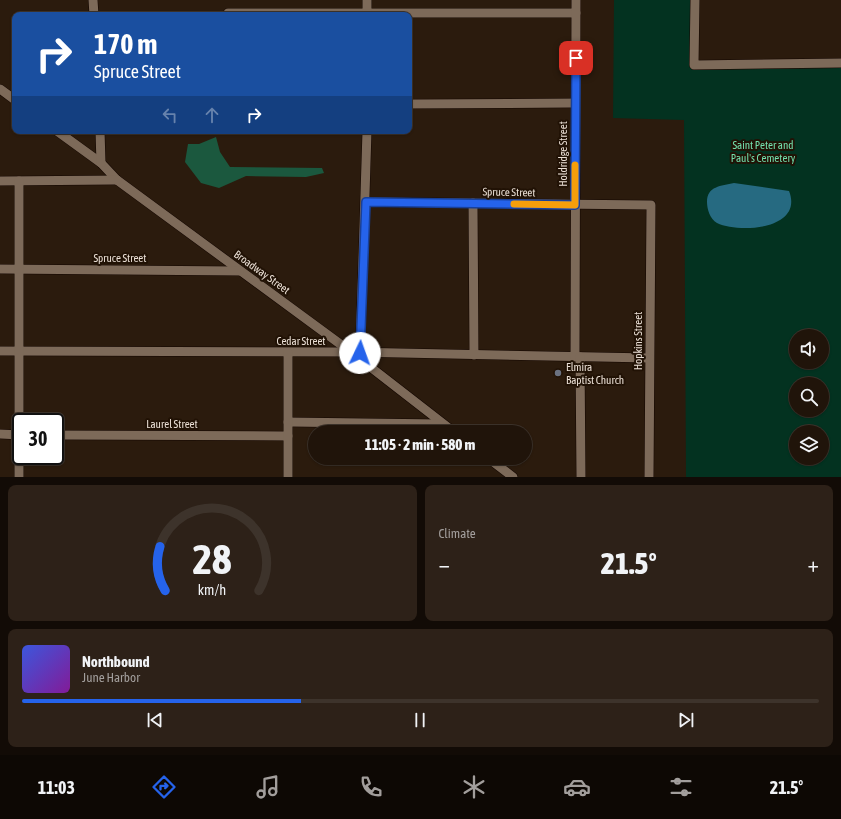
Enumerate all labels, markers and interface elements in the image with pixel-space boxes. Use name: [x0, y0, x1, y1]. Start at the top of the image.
icon: right: [28, 28, 80, 80]
text: 170 m: [94, 28, 157, 60]
pin: [559, 41, 593, 75]
icon: arrive: [565, 47, 587, 69]
text: Spruce Street: [94, 61, 181, 82]
icon: left: [159, 104, 181, 126]
icon: ahead: [201, 104, 223, 126]
icon: right: [243, 104, 265, 126]
street label: Holdridge Street: [557, 121, 569, 187]
park label: Saint Peter and Paul's Cemetery: [731, 139, 796, 164]
street label: Spruce Street: [482, 186, 536, 198]
street label: Broadway Street: [232, 248, 292, 296]
street label: Spruce Street: [93, 252, 147, 264]
street label: Hopkins Street: [632, 312, 644, 370]
map controls: [789, 329, 829, 465]
button: sound: [789, 329, 829, 369]
position arrow: [339, 332, 381, 374]
street label: Cedar Street: [276, 335, 326, 347]
place label: Elmira Baptist Church: [566, 361, 624, 386]
marker: Elmira Baptist Church: [553, 368, 563, 378]
button: search: [789, 377, 829, 417]
speed limit sign: 30: [12, 413, 64, 465]
street label: Laurel Street: [146, 418, 198, 430]
button: layers: [789, 425, 829, 465]
text: 11:05 · 2 min · 580 m: [365, 436, 475, 453]
text: Climate: [439, 526, 476, 541]
text: 28: [193, 535, 232, 583]
text: 21.5°: [601, 546, 657, 580]
text: −: [439, 551, 450, 577]
text: +: [808, 551, 819, 577]
text: km/h: [198, 582, 226, 598]
text: Northbound: [82, 653, 150, 670]
text: June Harbor: [82, 670, 140, 685]
icon: previous: [144, 709, 166, 731]
icon: pause: [409, 709, 431, 731]
icon: next: [675, 709, 697, 731]
icon: directions: [150, 773, 178, 801]
icon: music: [254, 773, 282, 801]
icon: phone: [357, 773, 385, 801]
icon: climate: [460, 773, 488, 801]
icon: car: [563, 773, 591, 801]
icon: filters: [667, 773, 695, 801]
text: 11:03: [38, 777, 75, 798]
text: 21.5°: [770, 777, 803, 798]

